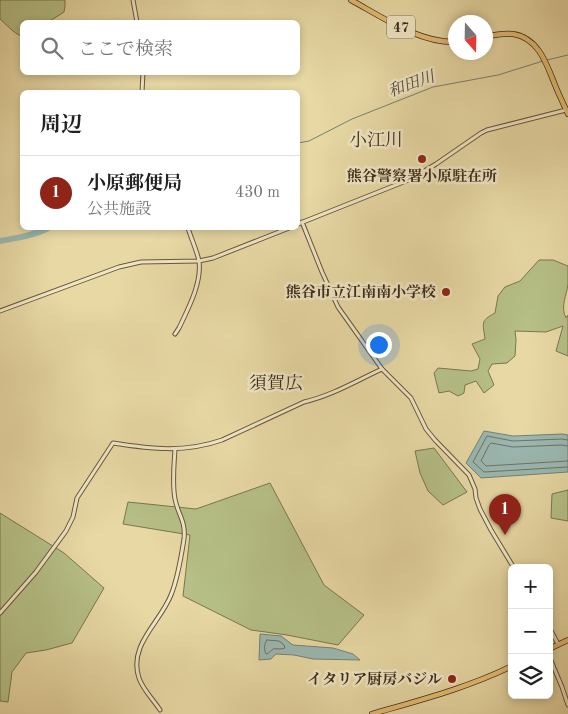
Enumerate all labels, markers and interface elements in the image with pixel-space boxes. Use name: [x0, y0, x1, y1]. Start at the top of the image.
north arrow: [448, 15, 493, 60]
road number: 47: [387, 16, 415, 38]
search box: [20, 20, 300, 75]
icon: search: [38, 34, 66, 62]
text: ここで検索: [78, 41, 173, 60]
water label: 和田川: [386, 67, 439, 101]
text: 周辺: [40, 115, 82, 136]
district label: 小江川: [349, 131, 403, 150]
marker: 熊谷警察署小原駐在所: [416, 153, 428, 165]
place label: 熊谷警察署小原駐在所: [347, 168, 497, 185]
text: 小原郵便局: [87, 175, 182, 194]
text: 1: [51, 185, 61, 201]
text: 430 m: [235, 185, 280, 201]
text: 公共施設: [87, 202, 151, 218]
place label: 熊谷市立江南南小学校: [286, 283, 436, 301]
marker: 熊谷市立江南南小学校: [440, 286, 452, 298]
your location: [366, 332, 392, 358]
district label: 須賀広: [249, 373, 303, 393]
pin: 1: [489, 494, 521, 535]
map controls: [508, 564, 553, 699]
button: +: [508, 564, 553, 609]
button: −: [508, 609, 553, 654]
button: layers: [508, 654, 553, 699]
place label: イタリア厨房バジル: [307, 671, 442, 688]
marker: イタリア厨房バジル: [446, 673, 458, 685]

